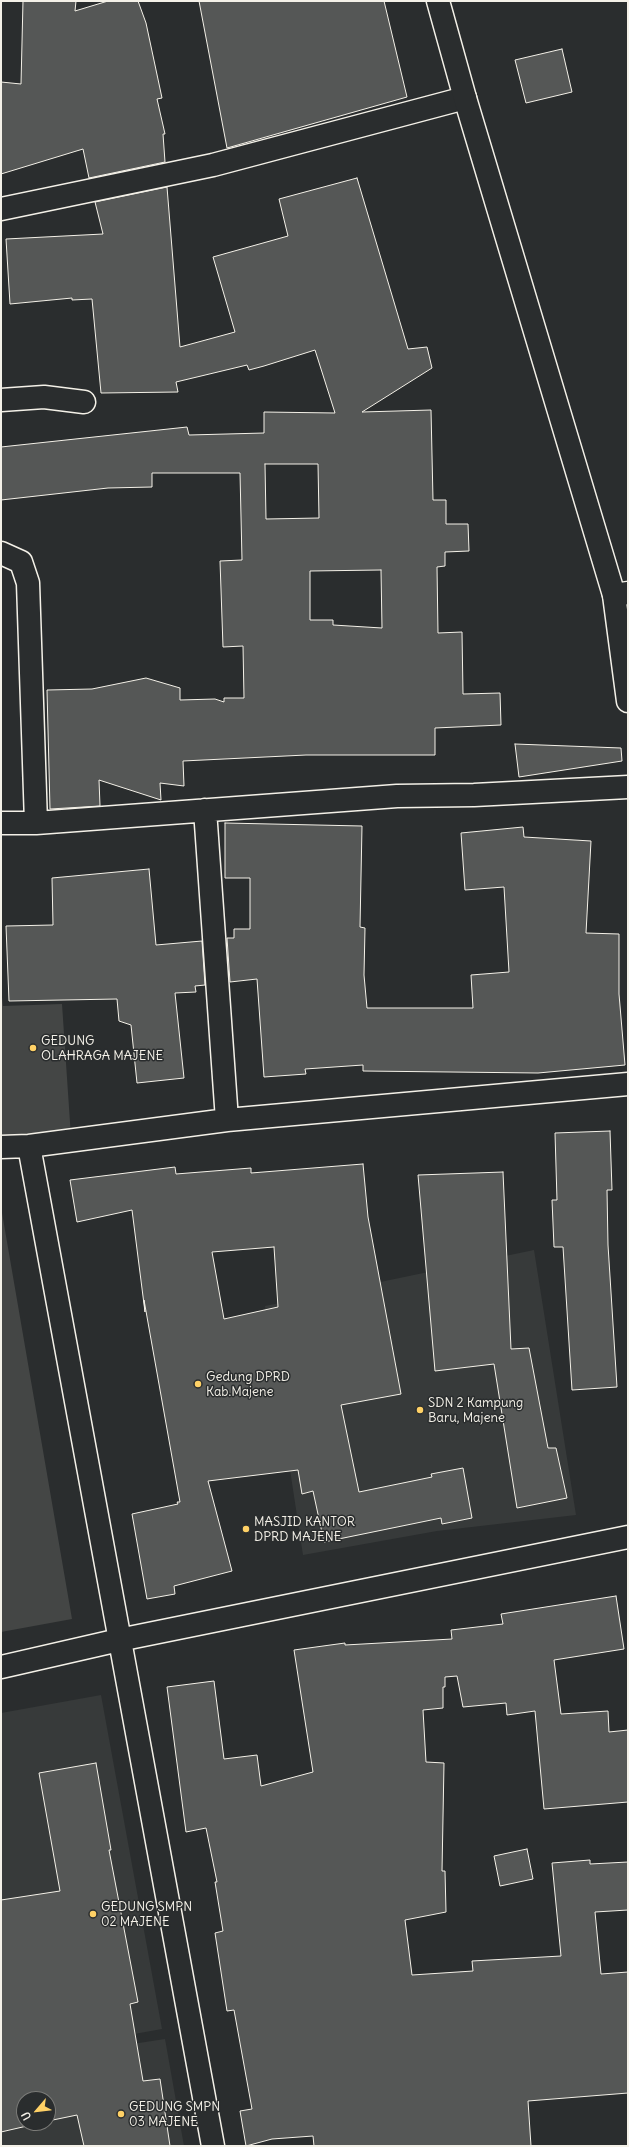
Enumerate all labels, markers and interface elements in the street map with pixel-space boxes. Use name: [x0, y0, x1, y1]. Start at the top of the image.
place label: GEDUNG OLAHRAGA MAJENE: [41, 1033, 163, 1064]
marker: GEDUNG OLAHRAGA MAJENE: [28, 1043, 38, 1053]
place label: Gedung DPRD Kab.Majene: [206, 1369, 290, 1400]
marker: Gedung DPRD Kab.Majene: [193, 1379, 203, 1389]
place label: SDN 2 Kampung Baru, Majene: [428, 1395, 523, 1426]
marker: SDN 2 Kampung Baru, Majene: [415, 1405, 425, 1415]
place label: MASJID KANTOR DPRD MAJENE: [254, 1514, 355, 1545]
marker: MASJID KANTOR DPRD MAJENE: [241, 1524, 251, 1534]
place label: GEDUNG SMPN 02 MAJENE: [101, 1899, 192, 1930]
marker: GEDUNG SMPN 02 MAJENE: [88, 1909, 98, 1919]
north arrow: [16, 2091, 56, 2131]
place label: GEDUNG SMPN 03 MAJENE: [129, 2099, 220, 2130]
marker: GEDUNG SMPN 03 MAJENE: [116, 2109, 126, 2119]
text: U: [18, 2110, 34, 2123]

